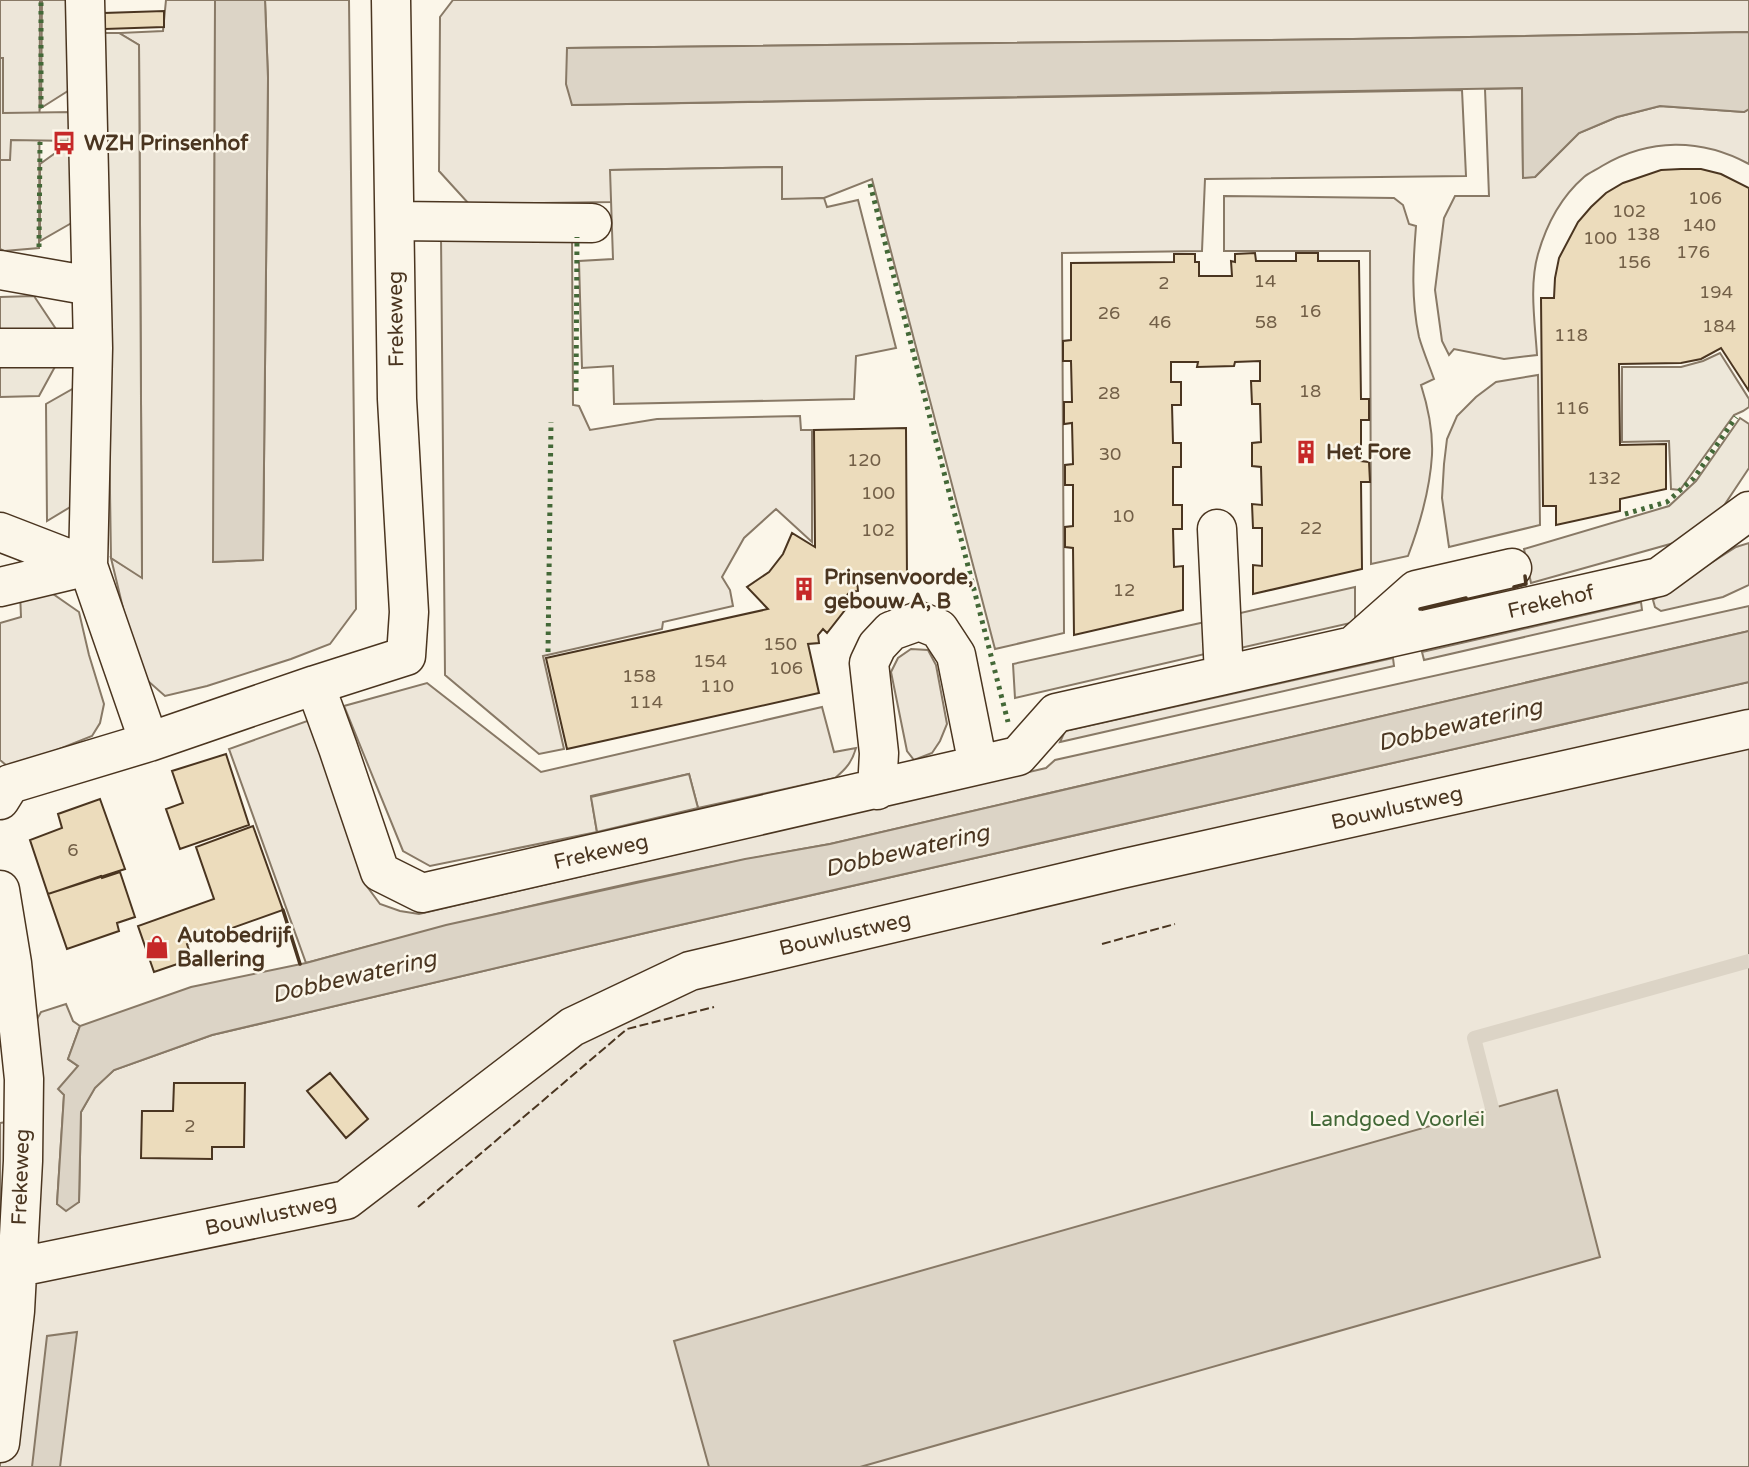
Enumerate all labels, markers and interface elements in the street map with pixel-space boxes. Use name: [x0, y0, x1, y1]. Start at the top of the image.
bus stop icon: WZH Prinsenhof: [50, 129, 78, 157]
place label: WZH Prinsenhof: [84, 131, 249, 156]
house number: 106: [1688, 187, 1722, 209]
house number: 102: [1612, 200, 1646, 222]
house number: 140: [1682, 214, 1716, 236]
house number: 138: [1626, 223, 1660, 245]
house number: 100: [1583, 227, 1617, 249]
house number: 176: [1676, 241, 1710, 263]
house number: 156: [1617, 251, 1651, 273]
house number: 14: [1254, 270, 1276, 292]
street label: Frekeweg: [383, 271, 409, 367]
house number: 2: [1158, 272, 1170, 294]
house number: 194: [1699, 281, 1733, 303]
house number: 16: [1299, 300, 1321, 322]
house number: 26: [1098, 302, 1120, 324]
house number: 46: [1149, 311, 1171, 333]
house number: 58: [1255, 311, 1277, 333]
house number: 184: [1702, 315, 1736, 337]
house number: 118: [1554, 324, 1588, 346]
house number: 18: [1299, 380, 1321, 402]
house number: 28: [1098, 382, 1120, 404]
house number: 116: [1555, 397, 1589, 419]
building icon: Het Fore: [1292, 438, 1320, 466]
place label: Het Fore: [1326, 440, 1411, 465]
house number: 30: [1099, 443, 1121, 465]
house number: 120: [847, 449, 881, 471]
house number: 132: [1587, 467, 1621, 489]
house number: 100: [861, 482, 895, 504]
house number: 10: [1112, 505, 1134, 527]
house number: 22: [1300, 517, 1322, 539]
house number: 102: [861, 519, 895, 541]
place label: Prinsenvoorde, gebouw A, B: [824, 565, 973, 614]
building icon: Prinsenvoorde, gebouw A, B: [790, 575, 818, 603]
house number: 12: [1113, 579, 1135, 601]
street label: Frekehof: [1505, 580, 1597, 624]
house number: 150: [763, 633, 797, 655]
house number: 154: [693, 650, 727, 672]
house number: 106: [769, 657, 803, 679]
house number: 158: [622, 665, 656, 687]
house number: 110: [700, 675, 734, 697]
house number: 114: [629, 691, 663, 713]
water label: Dobbewatering: [1375, 692, 1547, 758]
street label: Bouwlustweg: [1329, 781, 1465, 835]
water label: Dobbewatering: [822, 818, 994, 884]
street label: Frekeweg: [551, 829, 651, 875]
house number: 6: [67, 839, 79, 861]
street label: Bouwlustweg: [777, 907, 913, 961]
place label: Autobedrijf Ballering: [177, 923, 292, 972]
shop icon: Autobedrijf Ballering: [143, 933, 171, 961]
water label: Dobbewatering: [269, 944, 441, 1010]
park label: Landgoed Voorlei: [1309, 1107, 1485, 1132]
house number: 2: [184, 1115, 196, 1137]
street label: Frekeweg: [7, 1128, 35, 1226]
street label: Bouwlustweg: [203, 1189, 339, 1241]

